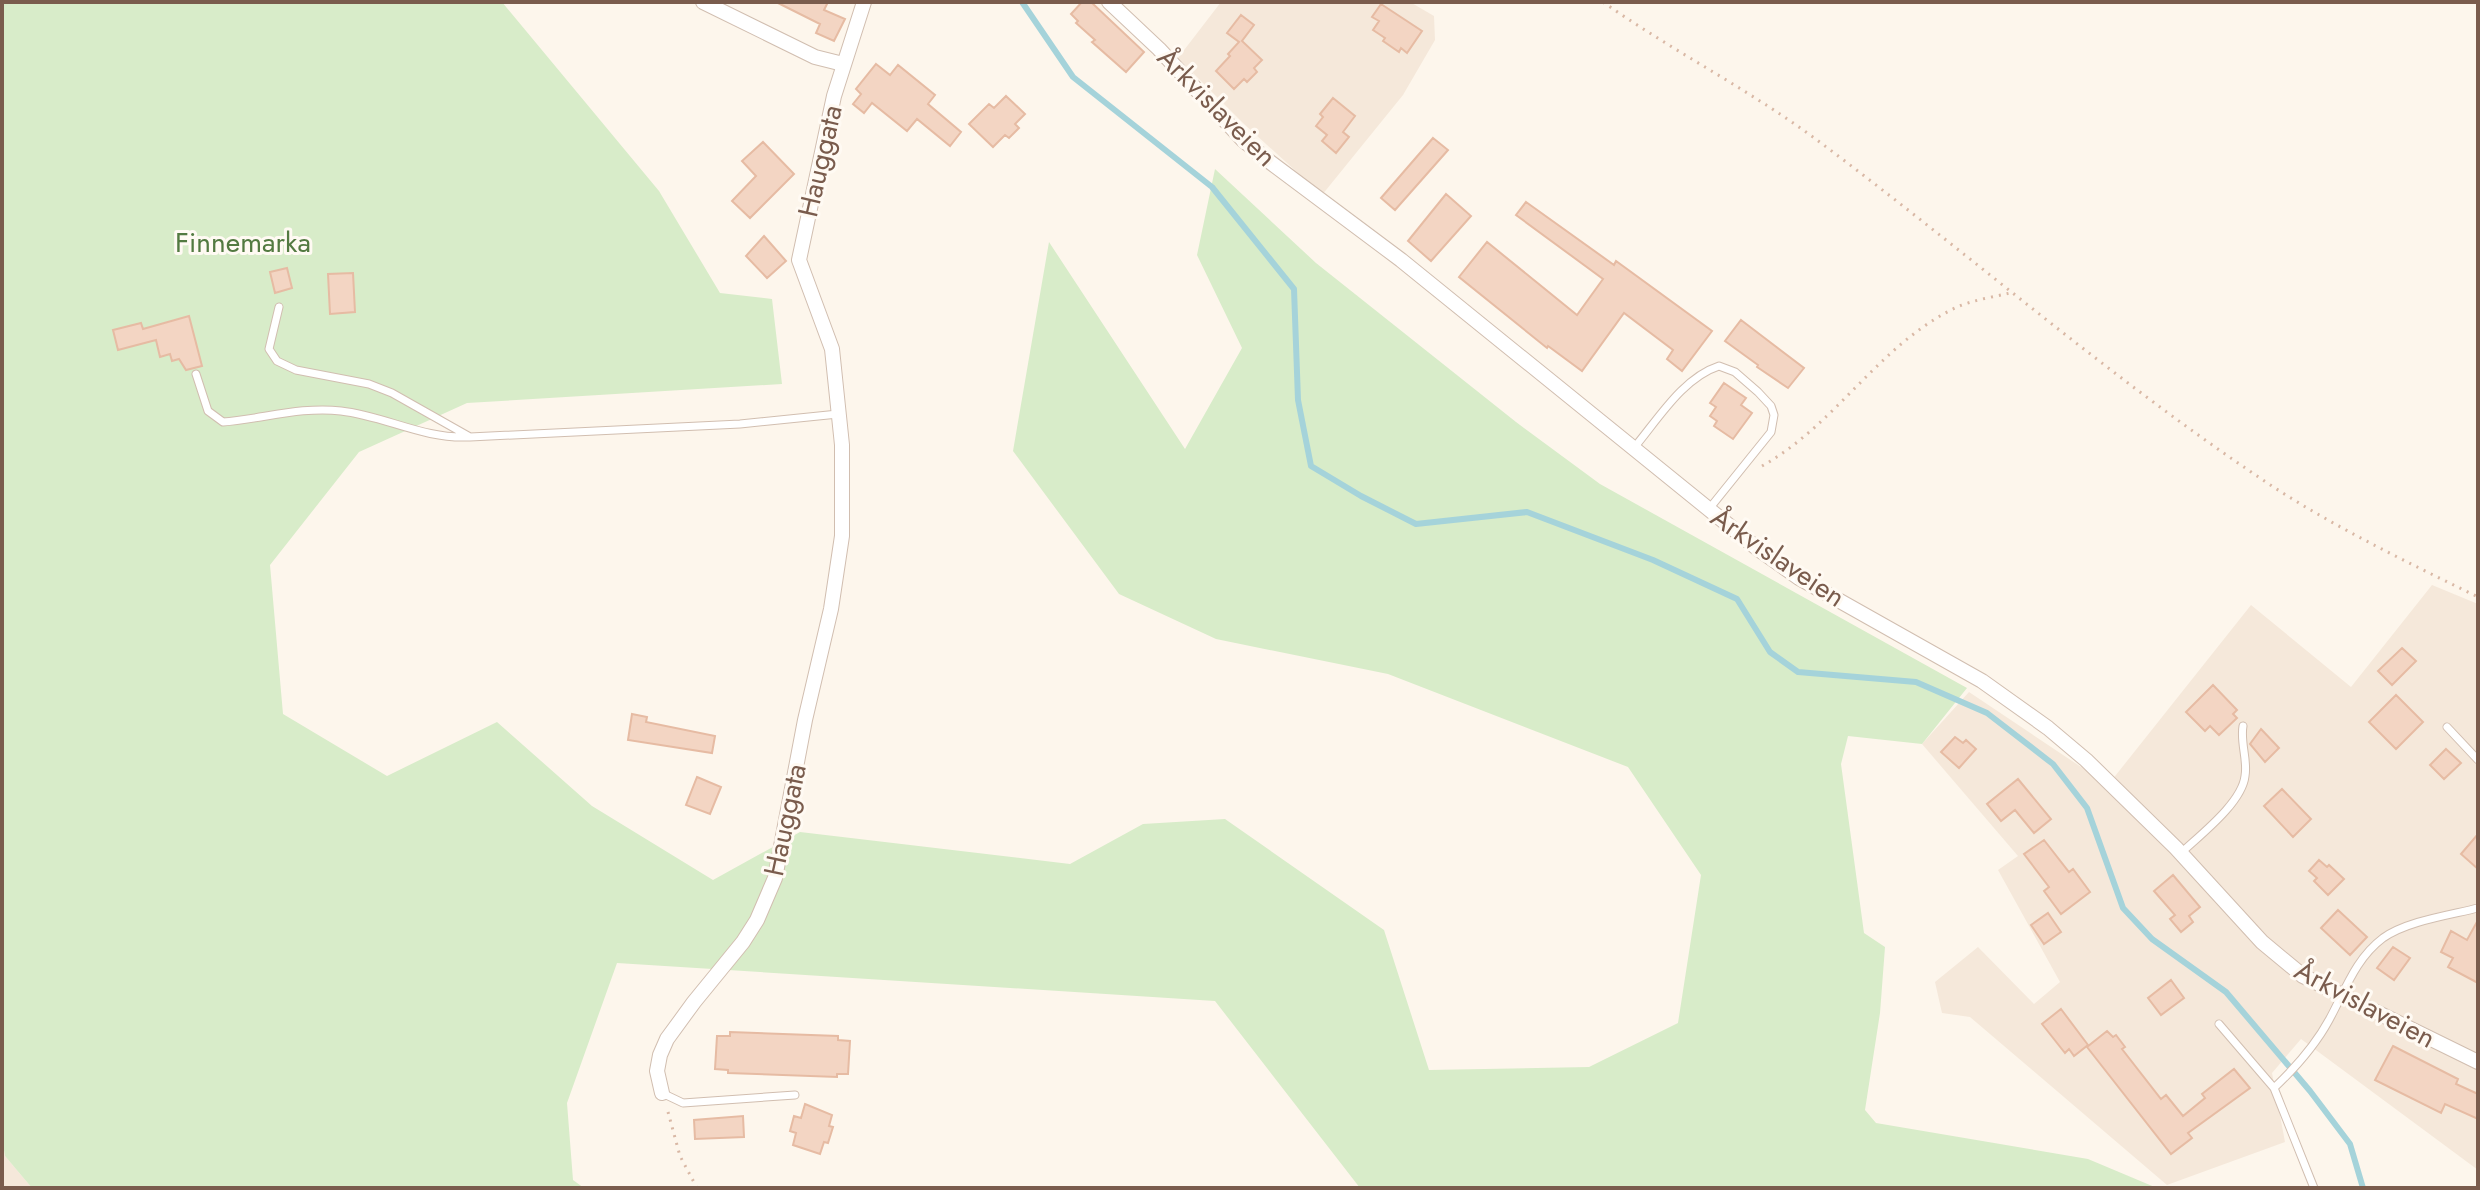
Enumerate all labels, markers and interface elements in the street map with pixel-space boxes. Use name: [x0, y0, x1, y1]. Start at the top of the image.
street label: Årkvislaveien: [1148, 38, 1286, 176]
street label: Hauggata: [787, 101, 853, 221]
park label: Finnemarka: [175, 222, 311, 263]
street label: Årkvislaveien: [1703, 497, 1853, 617]
street label: Hauggata: [753, 760, 817, 880]
street label: Årkvislaveien: [2287, 950, 2443, 1058]

